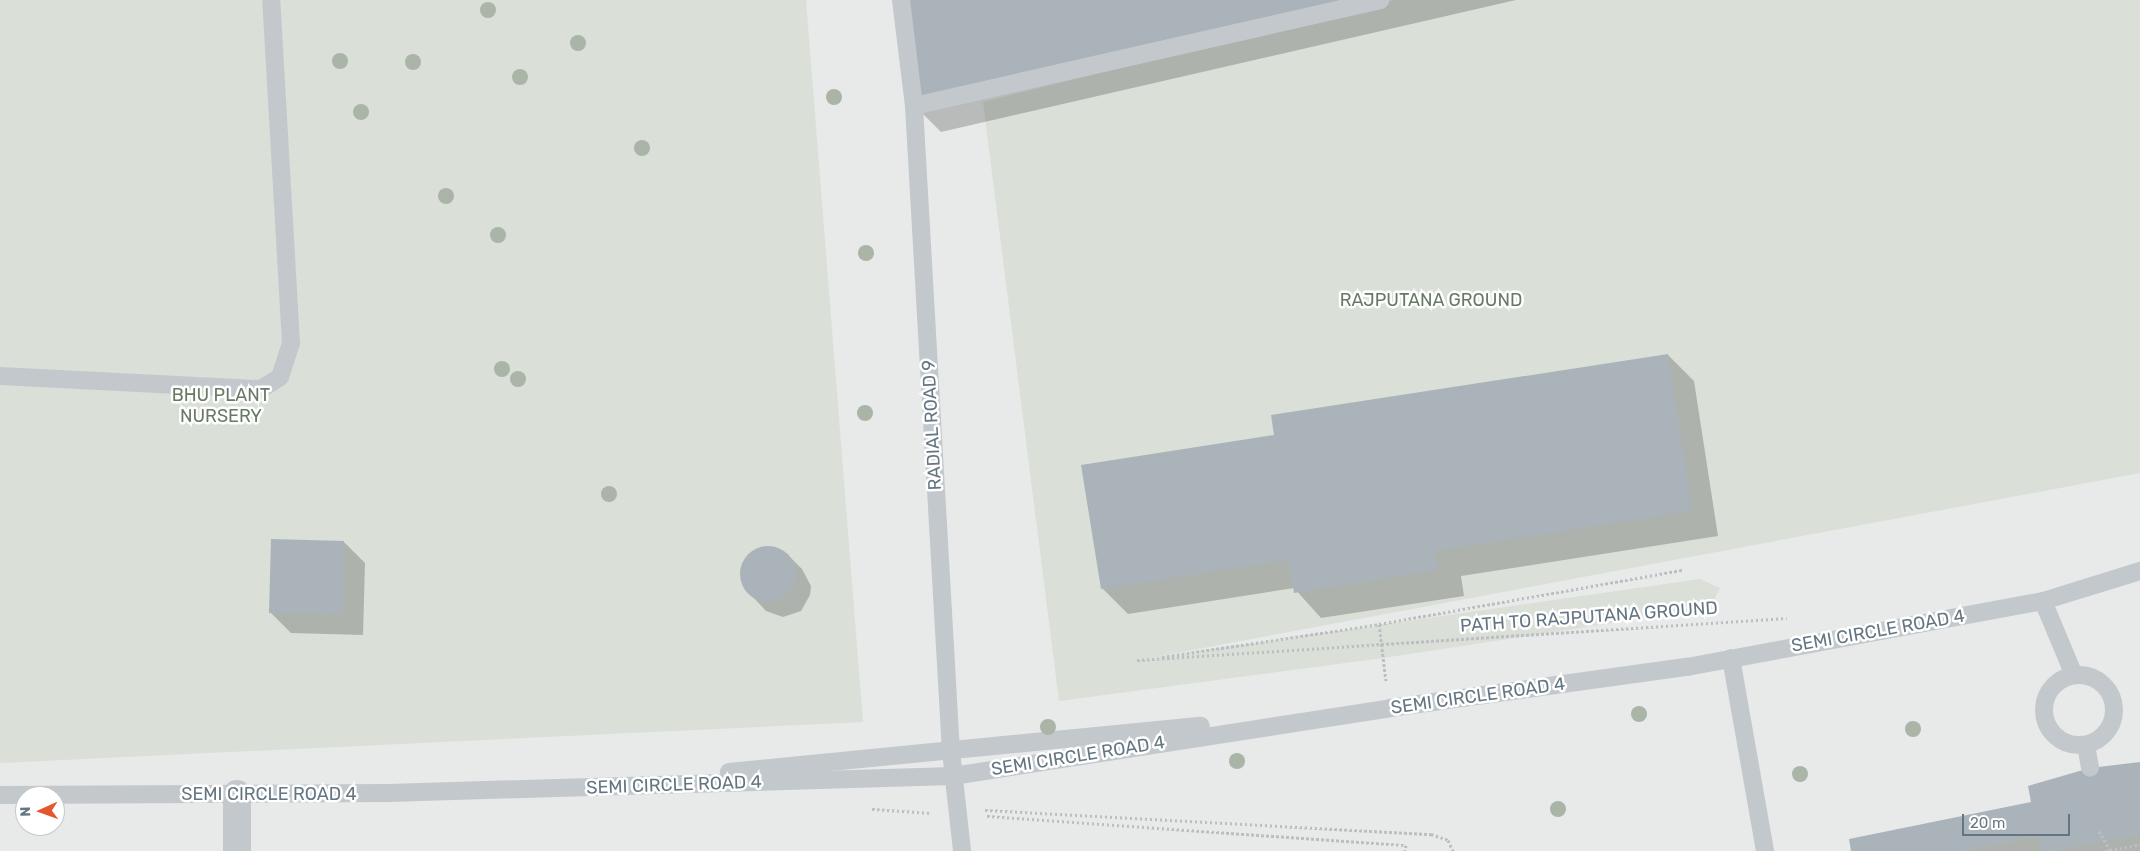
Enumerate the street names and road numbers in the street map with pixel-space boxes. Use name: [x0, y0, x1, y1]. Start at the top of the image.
street label: RADIAL ROAD 9: [918, 359, 946, 491]
street label: PATH TO RAJPUTANA GROUND: [1459, 597, 1719, 637]
street label: SEMI CIRCLE ROAD 4: [1790, 605, 1966, 657]
street label: SEMI CIRCLE ROAD 4: [1390, 673, 1566, 719]
street label: SEMI CIRCLE ROAD 4: [990, 732, 1166, 780]
street label: SEMI CIRCLE ROAD 4: [586, 771, 762, 799]
street label: SEMI CIRCLE ROAD 4: [181, 783, 357, 805]

